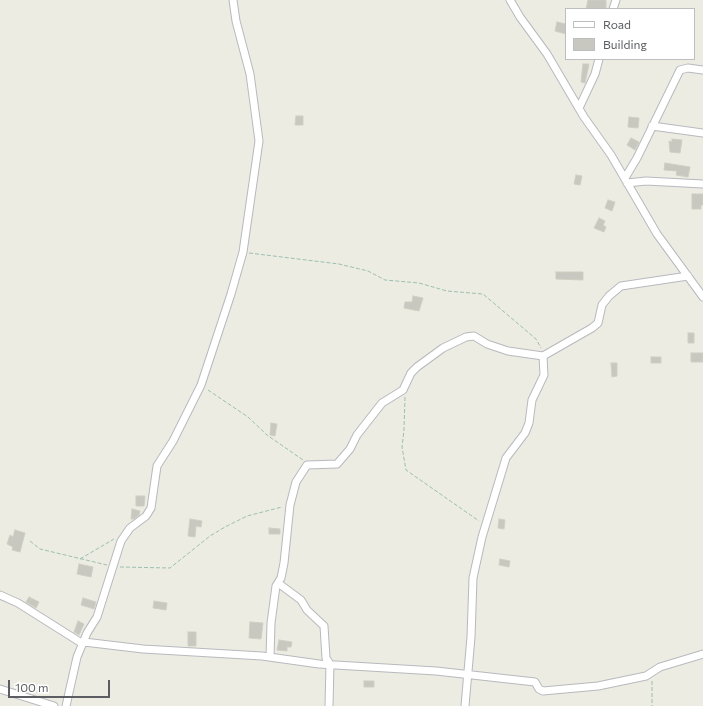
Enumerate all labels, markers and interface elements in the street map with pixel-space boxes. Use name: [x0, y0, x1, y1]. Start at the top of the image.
legend: [565, 8, 695, 60]
text: Road: [603, 17, 631, 31]
text: Building: [603, 37, 647, 51]
scale bar: [10, 672, 112, 698]
text: 100 m: [15, 680, 49, 694]

